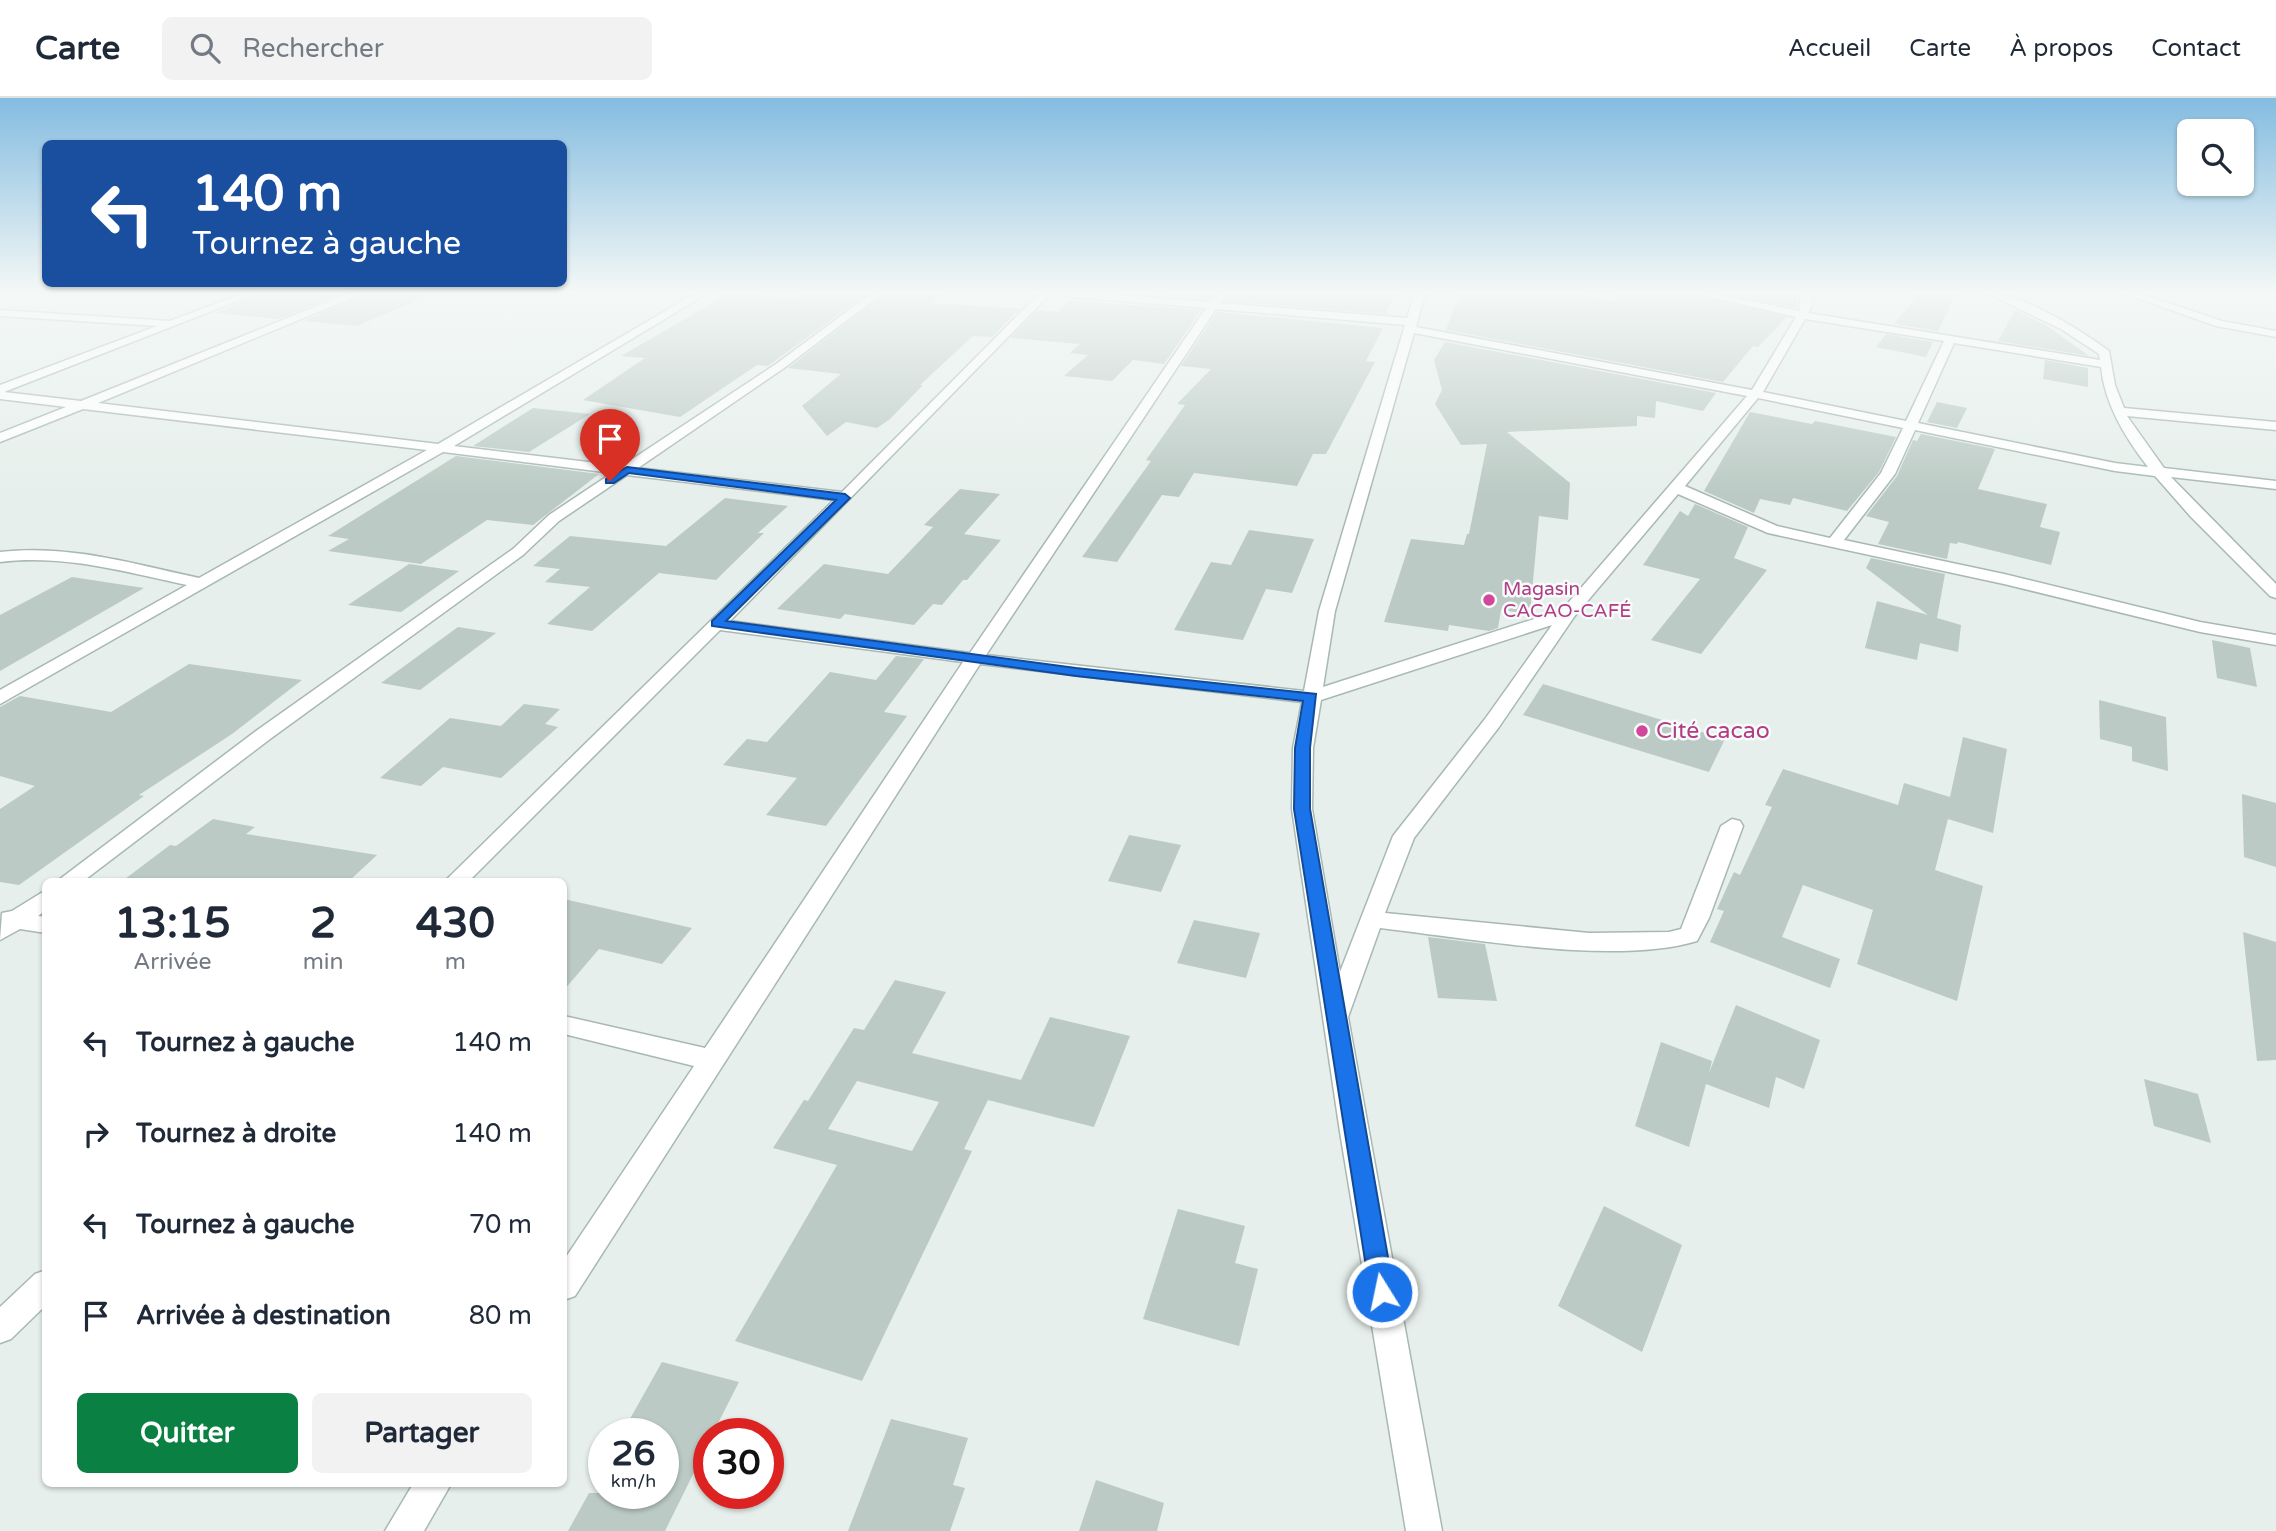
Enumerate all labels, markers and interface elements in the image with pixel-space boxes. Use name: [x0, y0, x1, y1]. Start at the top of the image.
search box: [162, 17, 652, 80]
text: Carte: [35, 29, 120, 68]
icon: search: [186, 29, 224, 67]
text: Rechercher: [242, 33, 384, 64]
text: Accueil: [1788, 34, 1871, 63]
text: Carte: [1909, 34, 1971, 63]
text: À propos: [2009, 34, 2113, 63]
text: Contact: [2151, 34, 2241, 63]
map controls: [2177, 119, 2254, 196]
button: search: [2177, 119, 2254, 196]
text: 140 m: [192, 165, 342, 224]
icon: left: [77, 168, 168, 259]
text: Tournez à gauche: [192, 225, 461, 263]
pin: [580, 409, 640, 481]
icon: arrive: [591, 420, 629, 458]
place label: Magasin CACAO-CAFÉ: [1503, 578, 1631, 622]
marker: Magasin CACAO-CAFÉ: [1481, 592, 1497, 608]
place label: Cité cacao: [1656, 717, 1770, 745]
marker: Cité cacao: [1634, 723, 1650, 739]
text: 13:15: [114, 898, 231, 949]
text: 2: [310, 898, 336, 949]
text: 430: [416, 898, 495, 949]
text: Arrivée: [133, 948, 212, 976]
text: min: [303, 948, 344, 976]
text: m: [445, 948, 466, 976]
icon: left: [77, 1024, 115, 1062]
text: Tournez à gauche: [136, 1027, 355, 1058]
text: 140 m: [452, 1027, 532, 1058]
icon: right: [77, 1115, 115, 1153]
text: Tournez à droite: [136, 1118, 336, 1149]
text: 140 m: [452, 1118, 532, 1149]
icon: left: [77, 1206, 115, 1244]
text: Tournez à gauche: [136, 1209, 355, 1240]
text: 70 m: [469, 1209, 532, 1240]
position arrow: [1345, 1255, 1419, 1329]
icon: arrive: [77, 1297, 115, 1335]
text: Arrivée à destination: [136, 1300, 391, 1331]
text: 80 m: [469, 1300, 532, 1331]
button: Quitter: [77, 1393, 298, 1473]
button: Partager: [312, 1393, 532, 1473]
speed limit sign: 30: [693, 1418, 784, 1509]
text: 26: [612, 1433, 655, 1475]
text: km/h: [611, 1470, 656, 1492]

